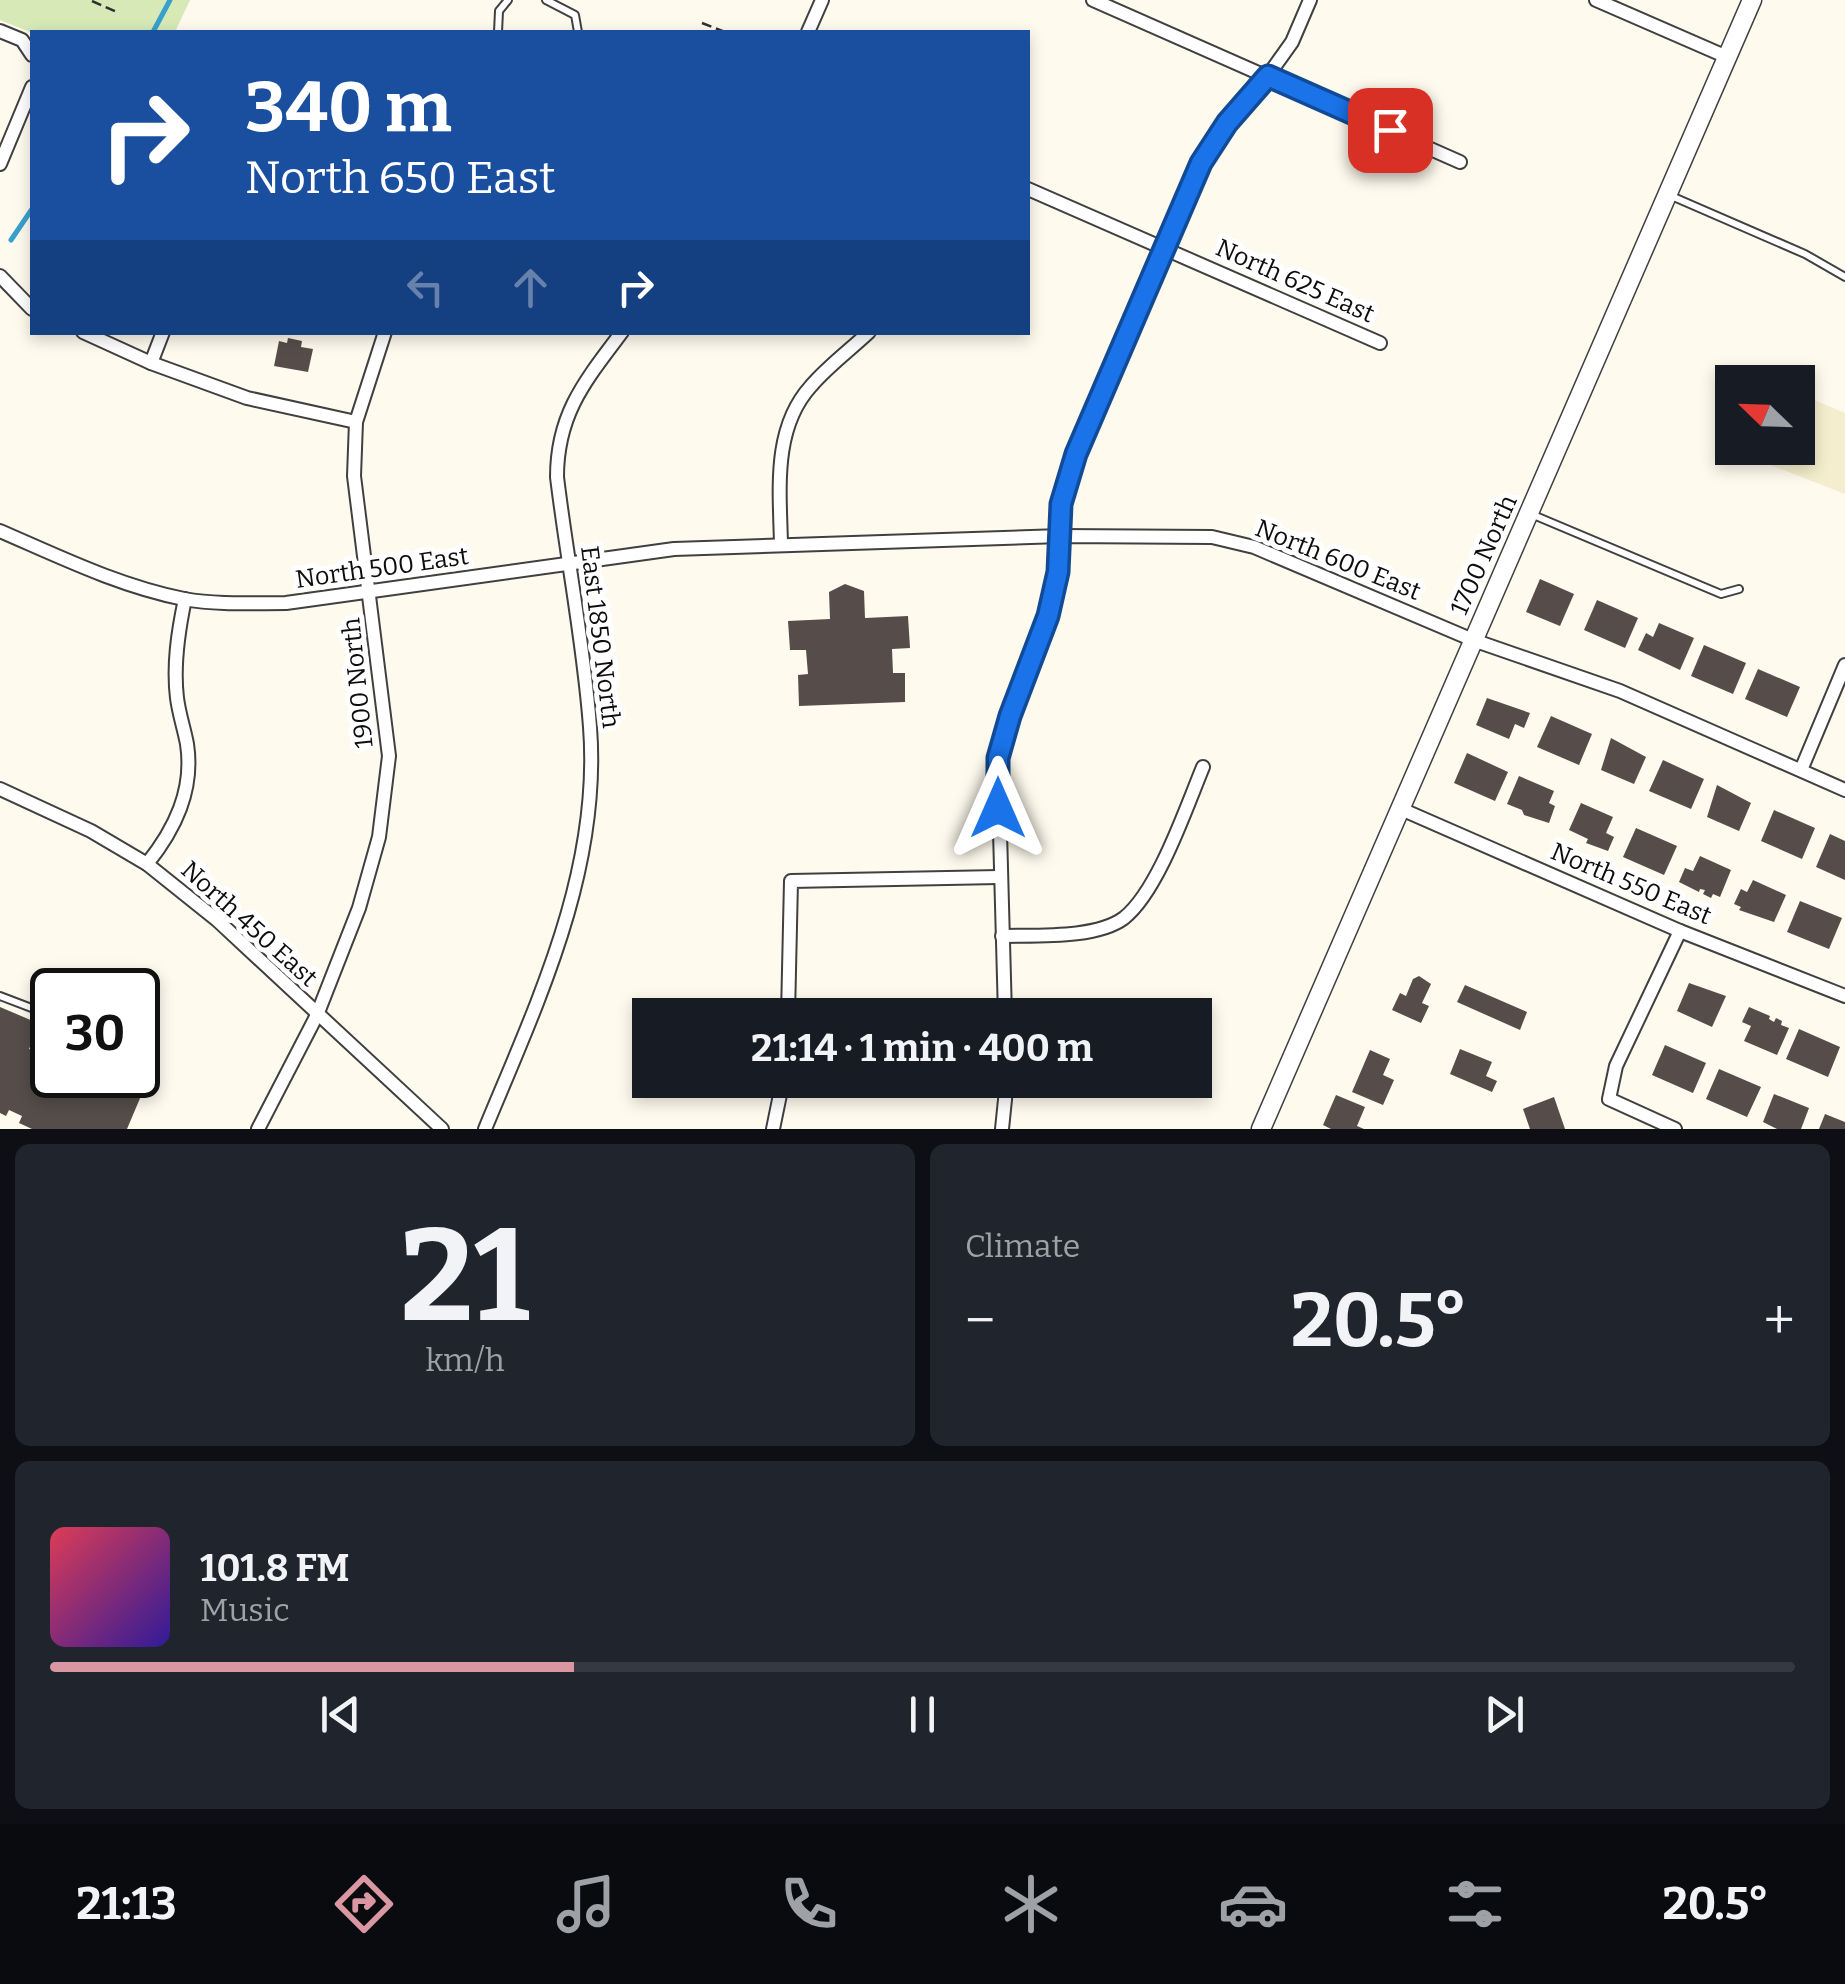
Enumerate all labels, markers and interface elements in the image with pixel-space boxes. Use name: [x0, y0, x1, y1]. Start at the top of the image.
text: 340 m: [245, 66, 452, 150]
icon: right: [80, 70, 210, 200]
pin: [1348, 88, 1433, 173]
icon: arrive: [1363, 103, 1418, 158]
text: North 650 East: [245, 151, 556, 205]
street label: North 625 East: [1211, 233, 1379, 329]
icon: left: [398, 260, 453, 315]
icon: ahead: [503, 260, 558, 315]
icon: right: [608, 260, 663, 315]
north arrow: [1715, 365, 1815, 465]
map controls: [1715, 365, 1815, 465]
street label: 1700 North: [1444, 490, 1524, 620]
street label: North 600 East: [1251, 513, 1425, 607]
street label: North 500 East: [294, 541, 470, 595]
street label: East 1850 North: [574, 544, 626, 730]
street label: 1900 North: [336, 616, 380, 750]
position arrow: [946, 756, 1050, 860]
street label: North 550 East: [1546, 837, 1716, 931]
street label: North 450 East: [175, 855, 323, 993]
speed limit sign: 30: [30, 968, 160, 1098]
text: 21:14 · 1 min · 400 m: [751, 1025, 1093, 1071]
text: 21: [400, 1198, 530, 1354]
text: Climate: [965, 1227, 1080, 1265]
text: 20.5°: [1291, 1276, 1468, 1366]
text: −: [965, 1288, 995, 1354]
text: +: [1764, 1288, 1795, 1354]
text: km/h: [425, 1341, 505, 1379]
text: 101.8 FM: [200, 1545, 349, 1591]
text: Music: [200, 1591, 290, 1629]
icon: previous: [313, 1687, 368, 1742]
icon: pause: [895, 1687, 950, 1742]
icon: next: [1477, 1687, 1532, 1742]
icon: directions: [329, 1869, 399, 1939]
icon: music: [551, 1869, 621, 1939]
icon: phone: [774, 1869, 844, 1939]
icon: climate: [996, 1869, 1066, 1939]
icon: car: [1218, 1869, 1288, 1939]
icon: filters: [1440, 1869, 1510, 1939]
text: 21:13: [76, 1877, 177, 1931]
text: 20.5°: [1663, 1877, 1769, 1931]

